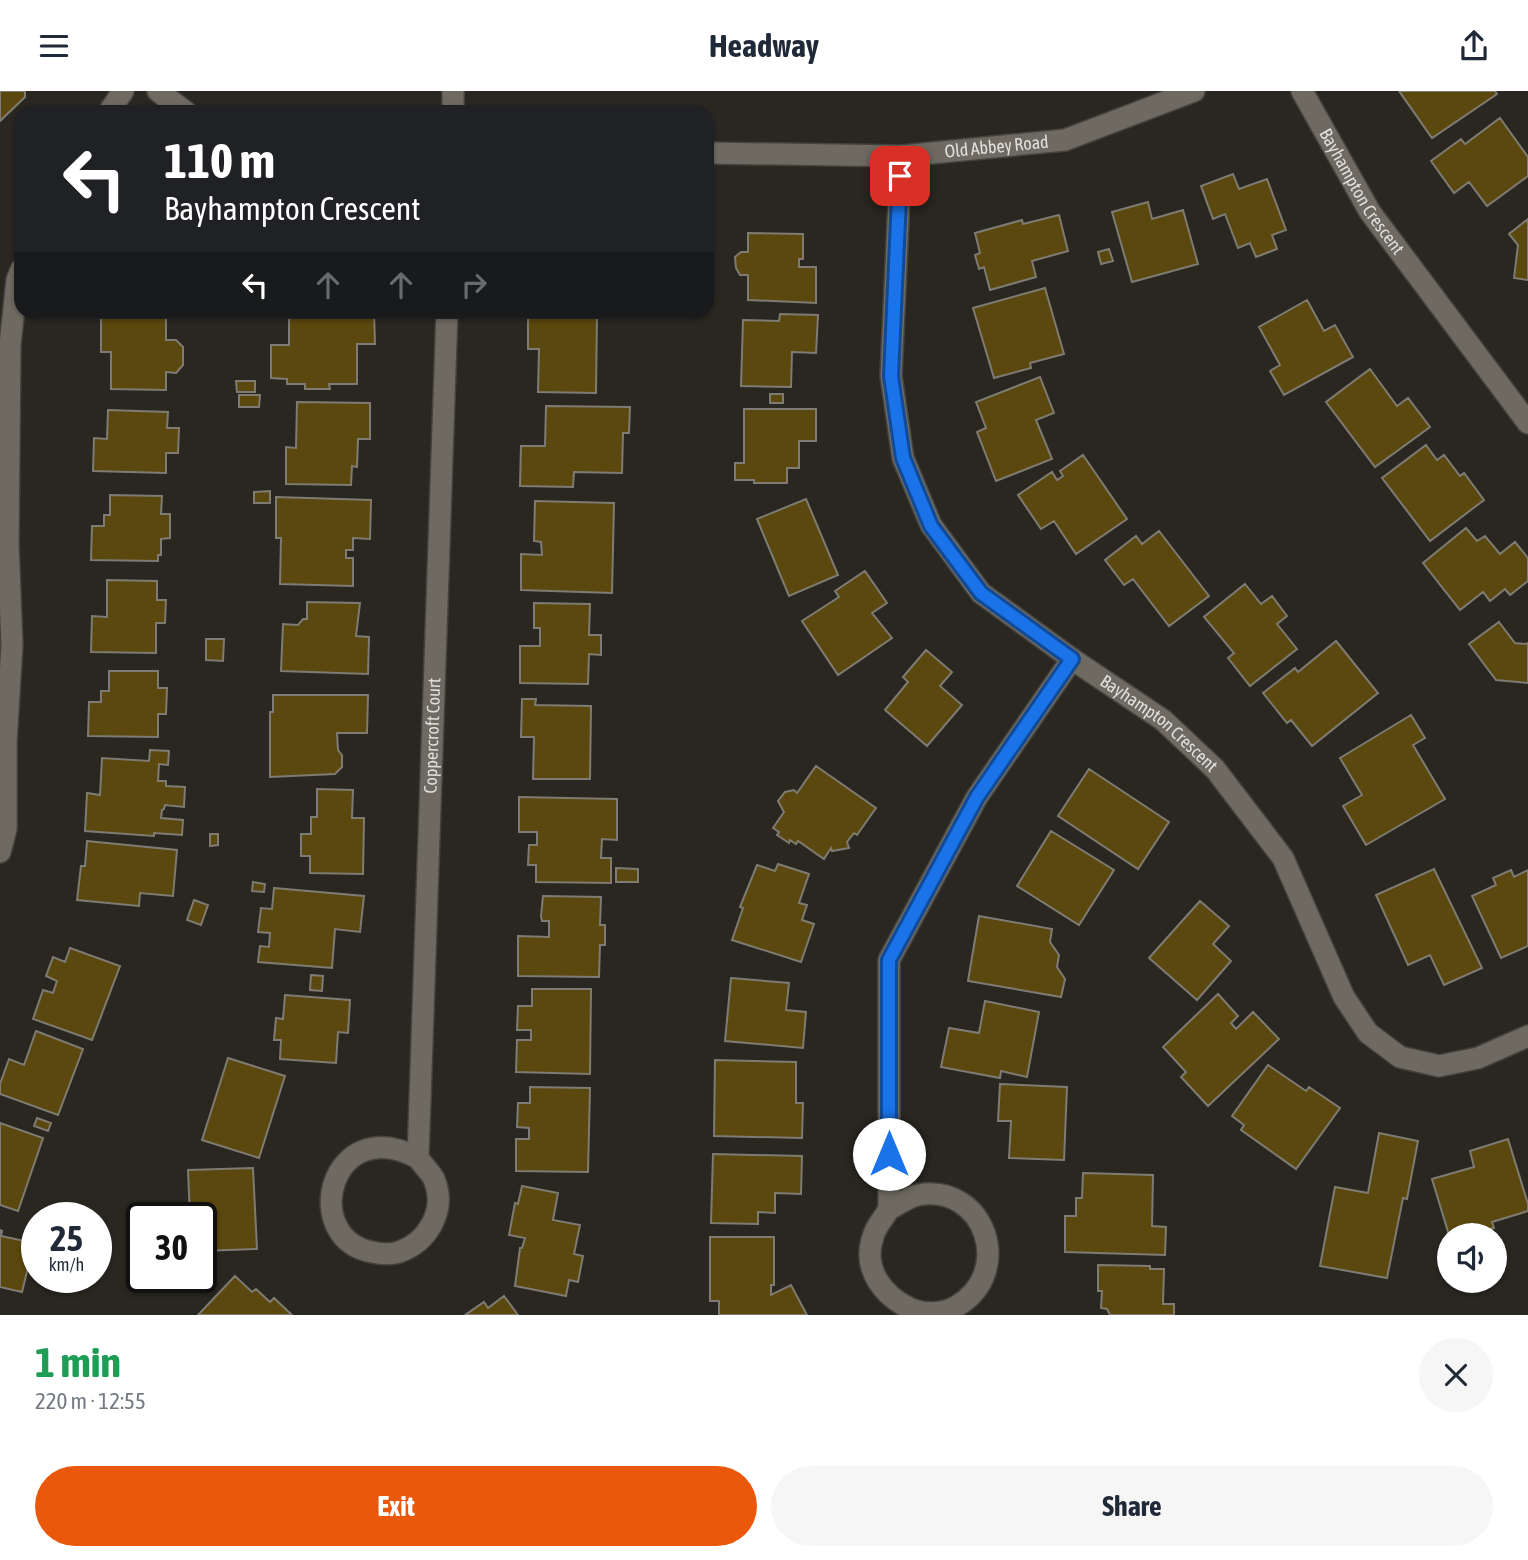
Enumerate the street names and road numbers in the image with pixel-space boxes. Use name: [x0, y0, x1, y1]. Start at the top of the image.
street label: Bayhampton Crescent: [1315, 125, 1409, 258]
street label: Old Abbey Road: [944, 131, 1049, 162]
street label: Bayhampton Crescent: [1097, 670, 1222, 776]
street label: Coppercroft Court: [419, 677, 444, 794]

